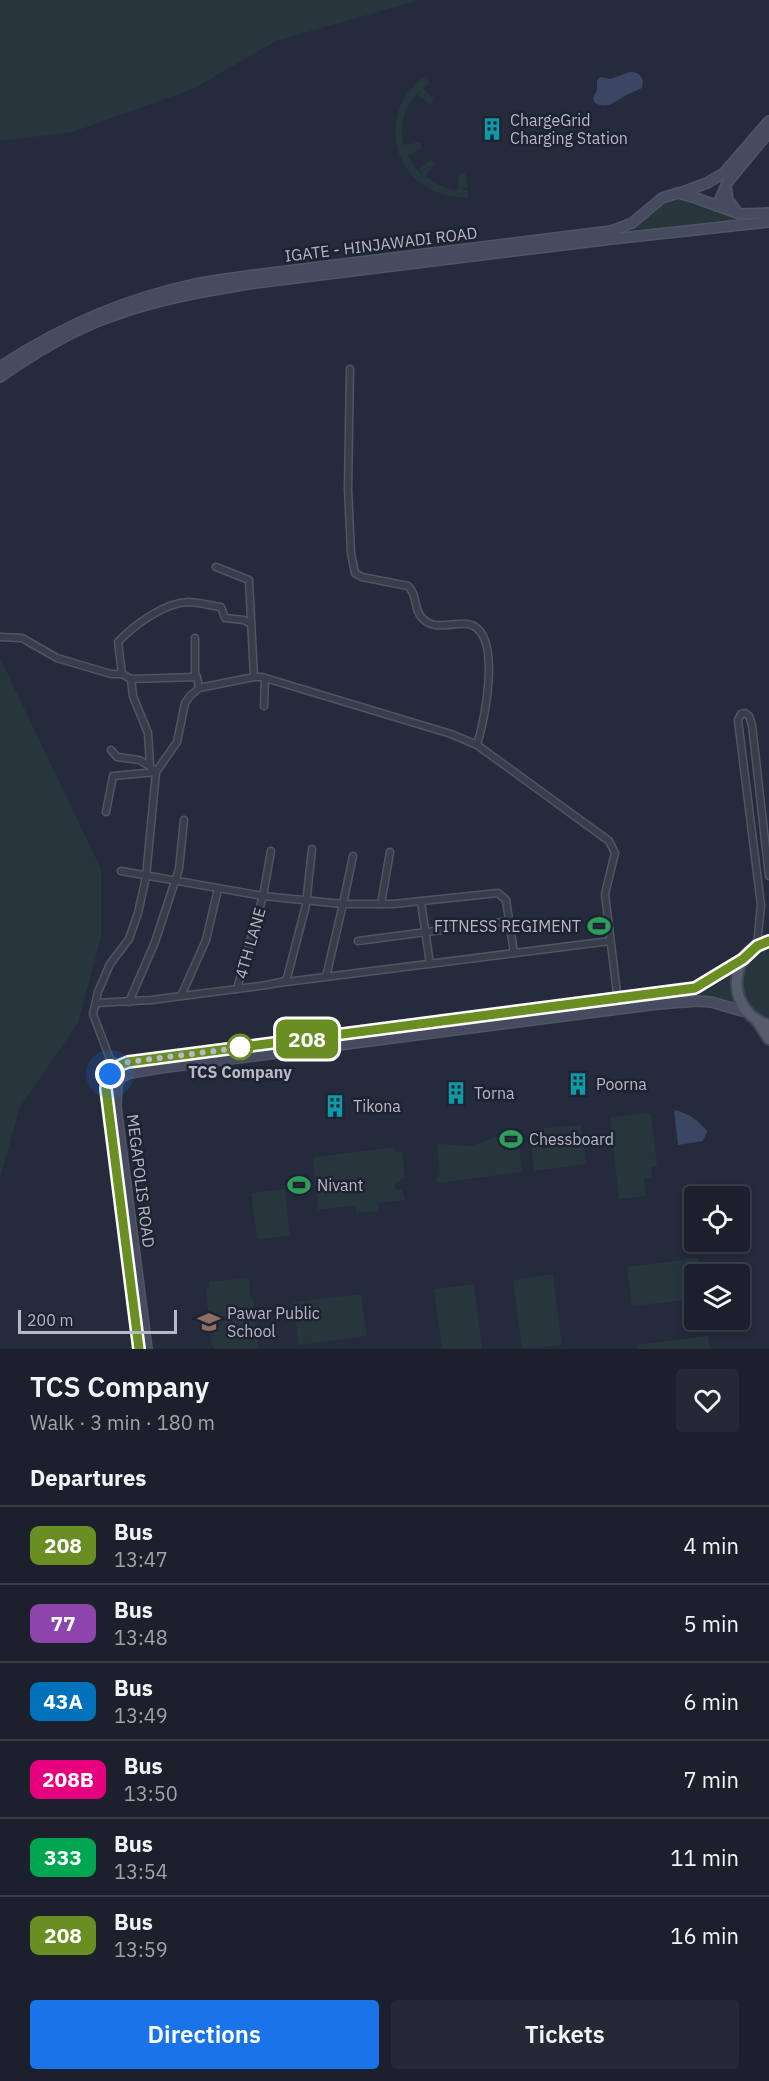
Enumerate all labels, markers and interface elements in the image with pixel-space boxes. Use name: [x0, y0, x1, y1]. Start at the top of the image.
place label: ChargeGrid Charging Station: [510, 110, 628, 148]
building icon: ChargeGrid Charging Station: [479, 116, 505, 142]
street label: IGATE - HINJAWADI ROAD: [284, 222, 478, 266]
street label: 4TH LANE: [230, 905, 270, 981]
sports icon: FITNESS REGIMENT: [586, 913, 612, 939]
place label: FITNESS REGIMENT: [434, 916, 581, 936]
line badge: 208: [272, 1020, 342, 1058]
text: 208: [288, 1025, 326, 1053]
marker: TCS Company: [227, 1034, 253, 1060]
your location: [95, 1059, 125, 1089]
place label: TCS Company: [188, 1062, 292, 1082]
building icon: Poorna: [565, 1071, 591, 1097]
place label: Poorna: [596, 1074, 647, 1094]
building icon: Torna: [443, 1080, 469, 1106]
place label: Torna: [474, 1083, 515, 1103]
building icon: Tikona: [322, 1093, 348, 1119]
place label: Tikona: [353, 1096, 401, 1116]
street label: MEGAPOLIS ROAD: [123, 1113, 159, 1249]
sports icon: Chessboard: [498, 1126, 524, 1152]
place label: Chessboard: [529, 1129, 614, 1149]
sports icon: Nivant: [286, 1172, 312, 1198]
place label: Nivant: [317, 1175, 363, 1195]
map controls: [684, 1186, 750, 1330]
button: locate: [684, 1186, 750, 1252]
button: layers: [684, 1264, 750, 1330]
place label: Pawar Public School: [227, 1303, 320, 1341]
scale bar: [18, 1307, 177, 1334]
school or university icon: Pawar Public School: [196, 1309, 222, 1335]
text: 200 m: [27, 1310, 74, 1330]
text: TCS Company: [30, 1368, 209, 1405]
button: heart: [676, 1369, 739, 1432]
text: Walk · 3 min · 180 m: [30, 1409, 215, 1436]
text: Departures: [30, 1463, 146, 1492]
text: Bus: [114, 1517, 153, 1546]
text: 208: [44, 1531, 82, 1559]
text: 4 min: [683, 1531, 739, 1560]
text: 13:47: [114, 1546, 168, 1573]
text: Bus: [114, 1595, 153, 1624]
text: 77: [50, 1609, 76, 1637]
text: 5 min: [683, 1609, 739, 1638]
text: 13:48: [114, 1624, 168, 1651]
text: Bus: [114, 1673, 153, 1702]
text: 43A: [43, 1687, 83, 1715]
text: 6 min: [683, 1687, 739, 1716]
text: 13:49: [114, 1702, 168, 1729]
text: Bus: [124, 1751, 163, 1780]
text: 208B: [42, 1765, 94, 1793]
text: 7 min: [683, 1765, 739, 1794]
text: 13:50: [124, 1780, 178, 1807]
text: Bus: [114, 1829, 153, 1858]
text: 333: [44, 1843, 82, 1871]
text: 11 min: [670, 1843, 739, 1872]
text: 13:54: [114, 1858, 168, 1885]
text: Bus: [114, 1907, 153, 1936]
text: 208: [44, 1921, 82, 1949]
text: 16 min: [670, 1921, 739, 1950]
text: 13:59: [114, 1936, 168, 1963]
button: Directions: [30, 2000, 379, 2069]
button: Tickets: [391, 2000, 739, 2069]

